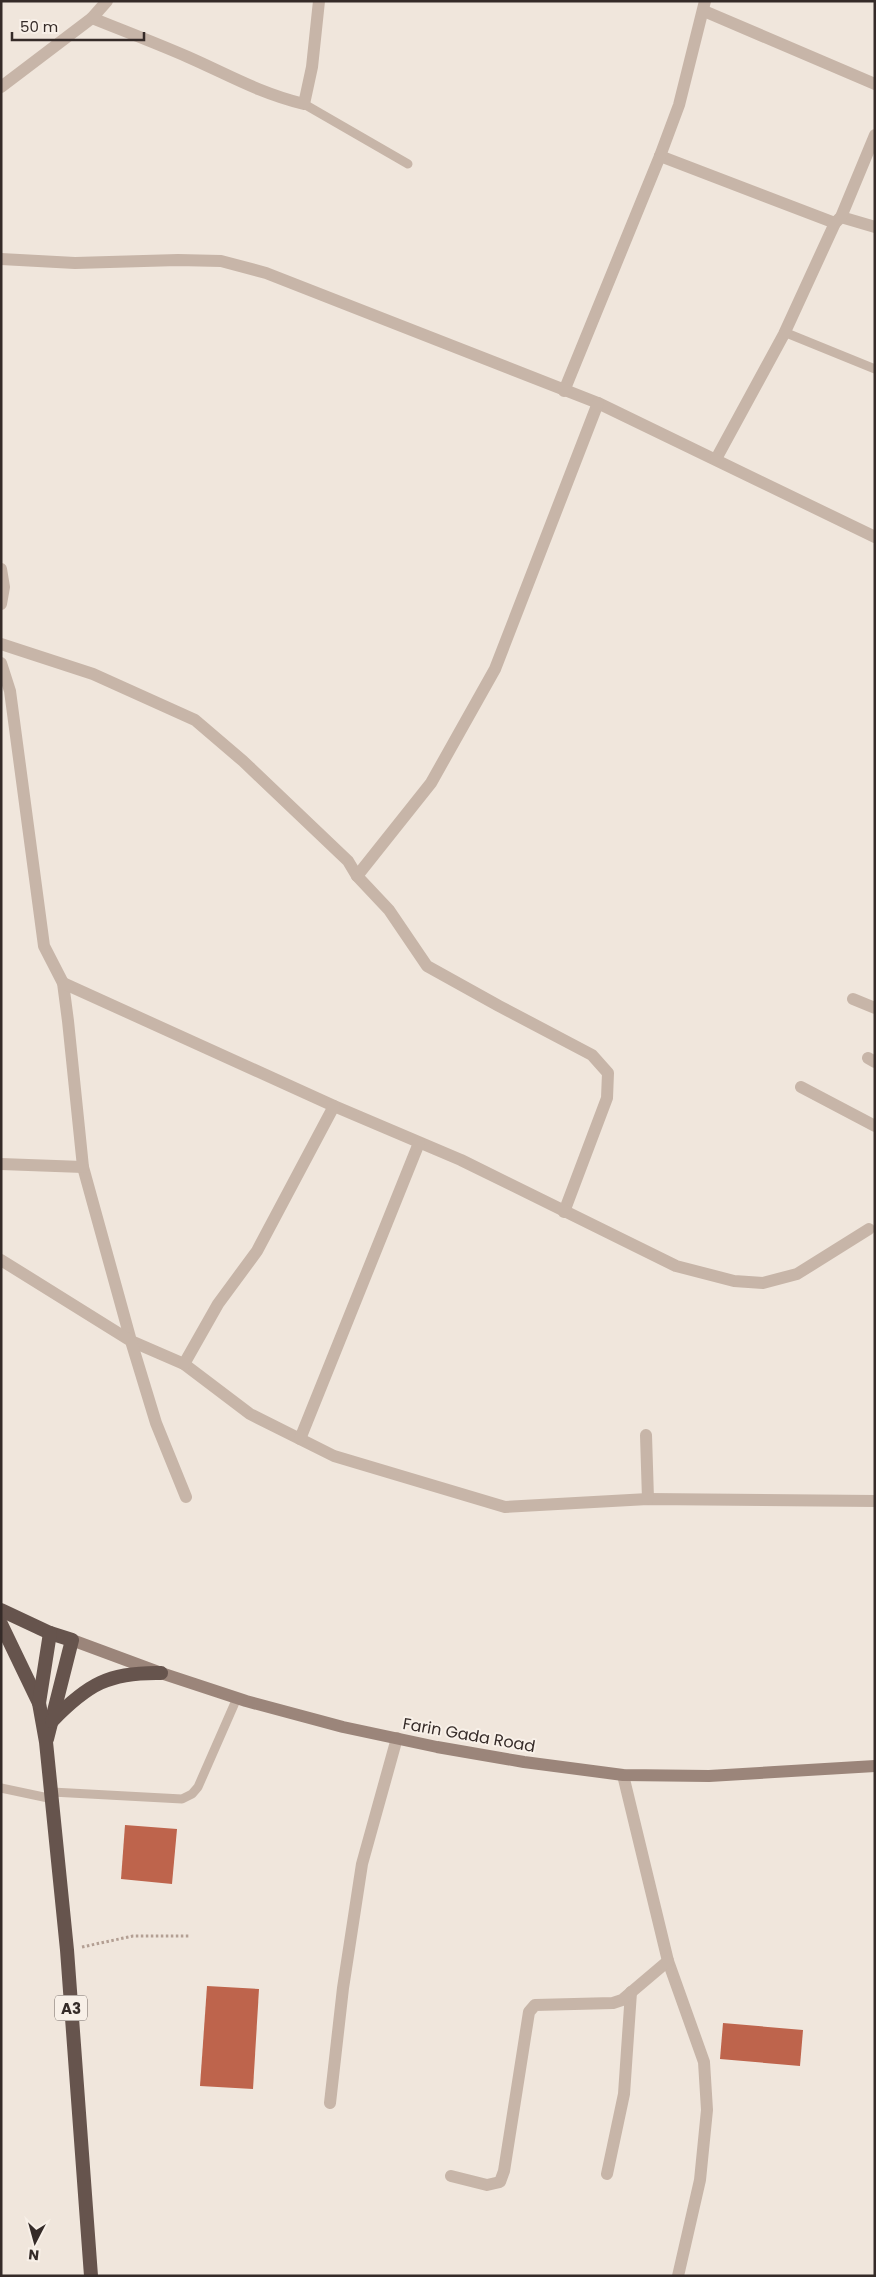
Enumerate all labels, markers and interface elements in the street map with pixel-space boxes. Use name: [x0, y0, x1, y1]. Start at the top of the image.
scale bar: [12, 10, 145, 42]
text: 50 m: [20, 16, 58, 37]
street label: Farin Gada Road: [401, 1712, 537, 1758]
road number: A3: [55, 1996, 87, 2020]
north arrow: [10, 2217, 60, 2267]
text: N: [27, 2244, 40, 2265]

